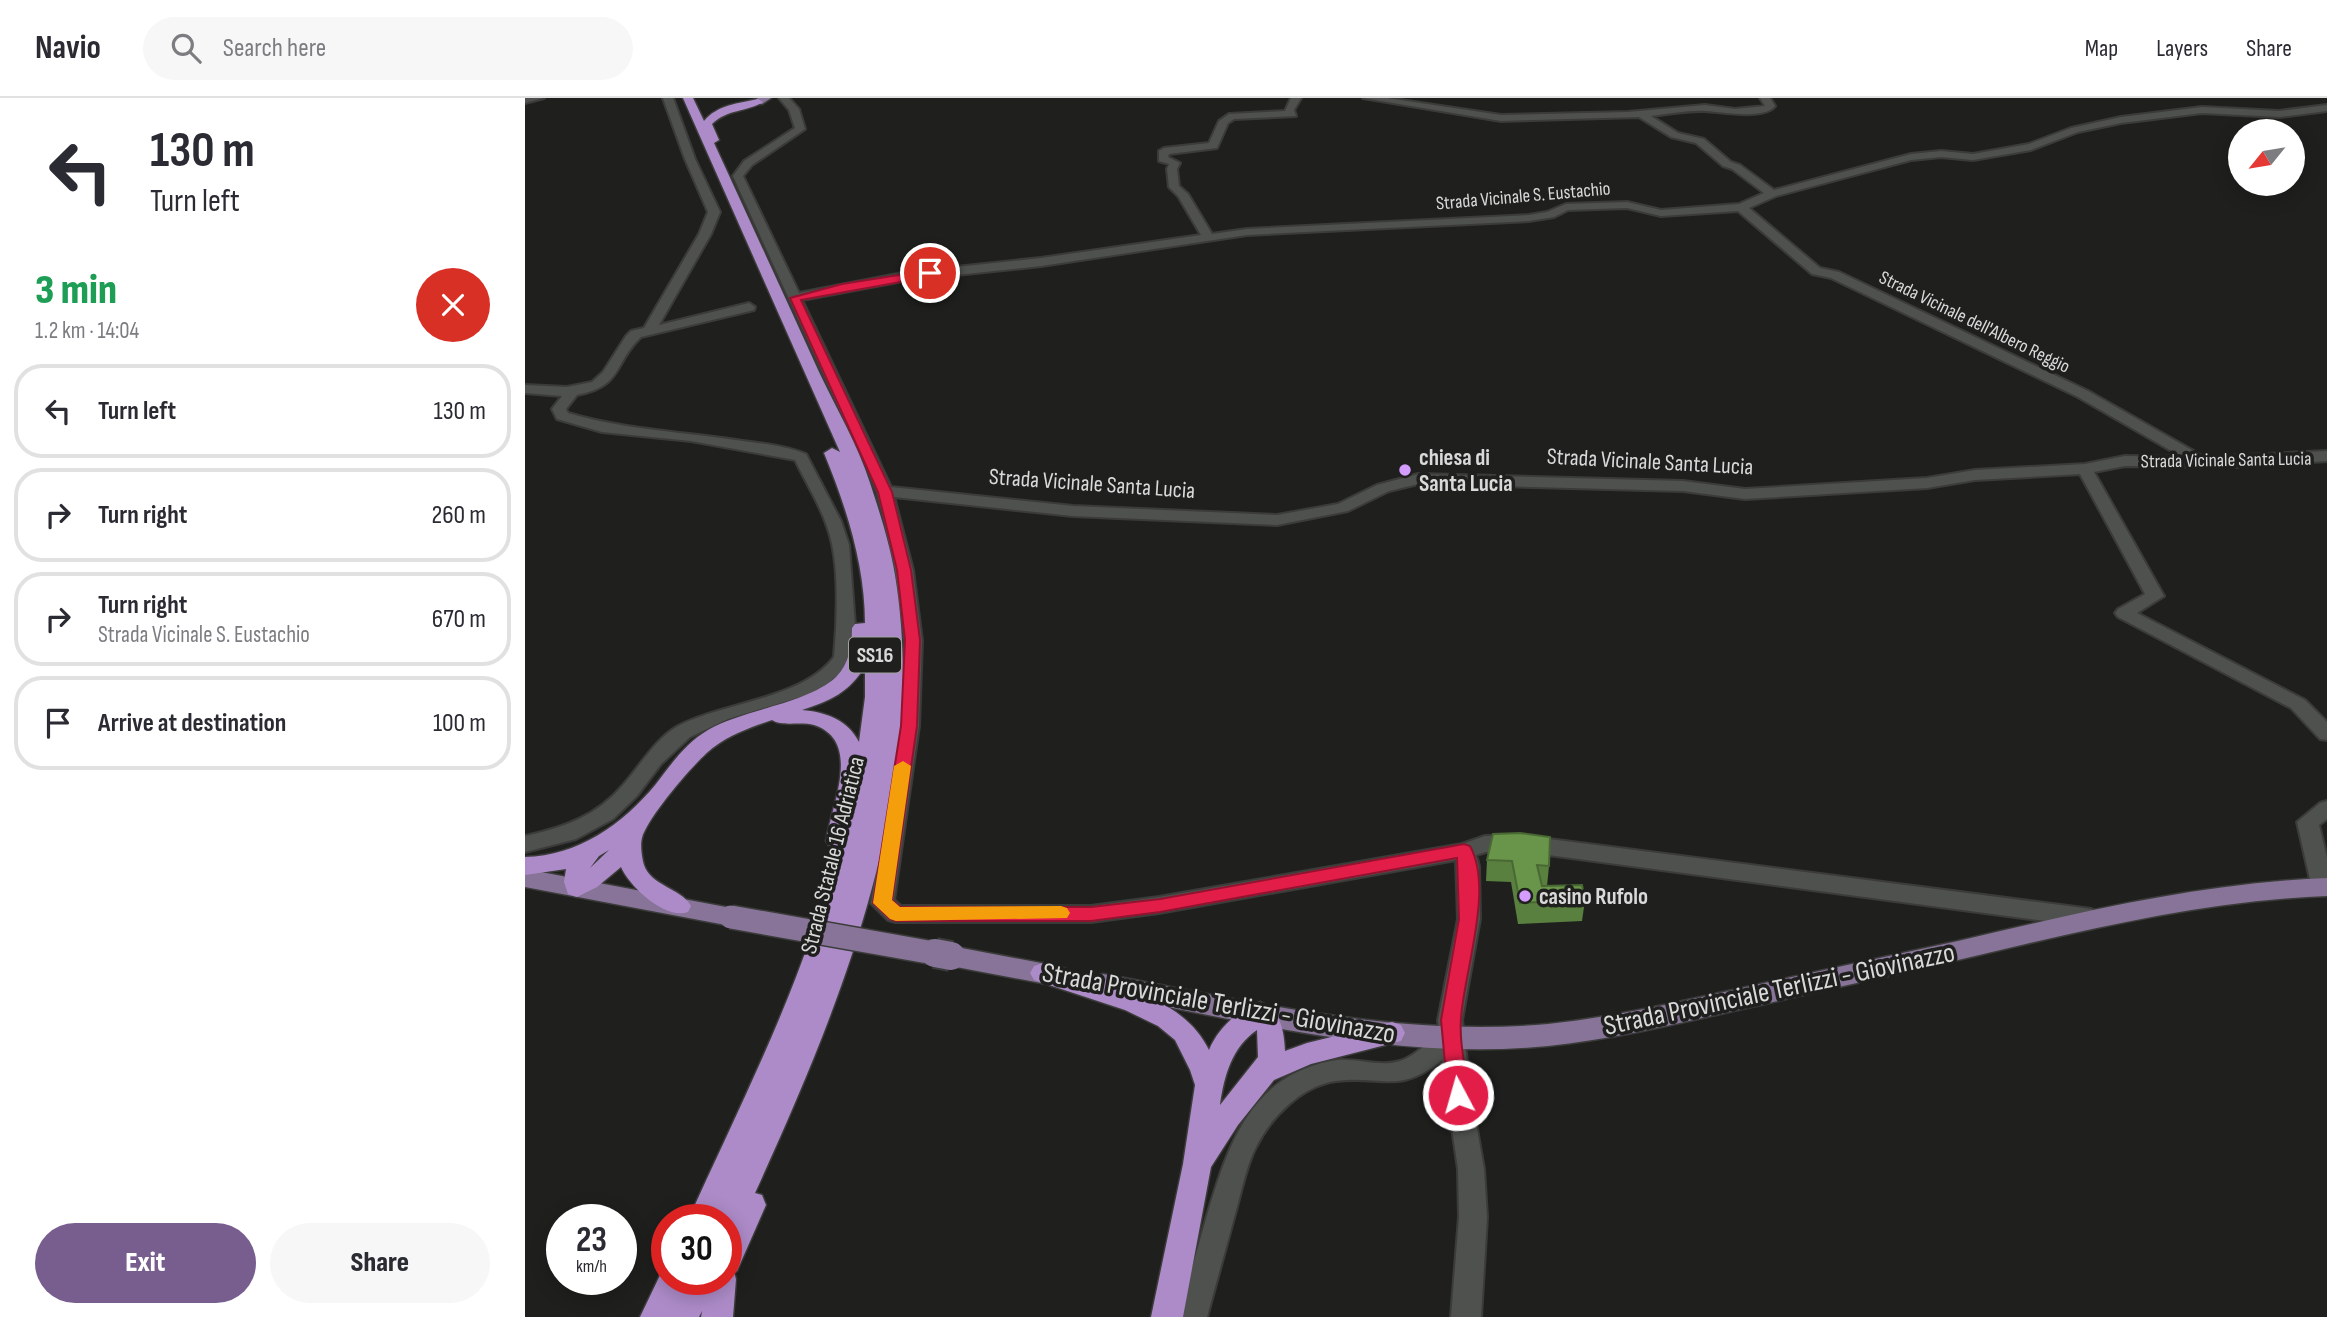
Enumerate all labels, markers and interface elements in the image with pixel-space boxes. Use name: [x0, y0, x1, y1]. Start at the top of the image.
search box: [143, 17, 633, 80]
text: Navio: [35, 28, 101, 68]
icon: search: [167, 29, 205, 67]
text: Search here: [223, 33, 326, 64]
text: Map: [2085, 34, 2118, 63]
text: Layers: [2156, 34, 2208, 63]
text: Share: [2246, 34, 2292, 63]
north arrow: [2228, 119, 2305, 196]
map controls: [2228, 119, 2305, 196]
text: 130 m: [150, 122, 255, 181]
icon: left: [35, 126, 126, 217]
street label: Strada Vicinale S. Eustachio: [1435, 177, 1611, 216]
text: Turn left: [150, 182, 240, 221]
pin: [900, 243, 960, 303]
icon: arrive: [911, 254, 949, 292]
text: 3 min: [35, 265, 117, 316]
street label: Strada Vicinale dell'Albero Reggio: [1875, 266, 2073, 379]
button: close: [416, 268, 490, 342]
text: 1.2 km · 14:04: [35, 317, 139, 345]
icon: left: [39, 392, 77, 430]
text: Turn left: [98, 396, 176, 427]
text: 130 m: [434, 396, 486, 427]
street label: Strada Vicinale Santa Lucia: [1546, 443, 1754, 481]
place label: chiesa di Santa Lucia: [1419, 444, 1513, 498]
street label: Strada Vicinale Santa Lucia: [2140, 448, 2312, 473]
marker: chiesa di Santa Lucia: [1397, 462, 1413, 478]
street label: Strada Vicinale Santa Lucia: [988, 463, 1196, 505]
icon: right: [39, 496, 77, 534]
text: Turn right: [98, 500, 187, 531]
text: 260 m: [431, 500, 486, 531]
text: Turn right: [98, 590, 187, 621]
icon: right: [39, 600, 77, 638]
text: 670 m: [432, 604, 486, 635]
text: Strada Vicinale S. Eustachio: [98, 621, 310, 649]
road number: SS16: [849, 638, 901, 672]
icon: arrive: [39, 704, 77, 742]
text: Arrive at destination: [98, 708, 286, 739]
text: 100 m: [433, 708, 486, 739]
street label: Strada Statale 16 Adriatica: [795, 754, 871, 957]
place label: casino Rufolo: [1539, 883, 1648, 911]
marker: casino Rufolo: [1517, 888, 1533, 904]
street label: Strada Provinciale Terlizzi - Giovinazzo: [1601, 936, 1958, 1043]
street label: Strada Provinciale Terlizzi - Giovinazzo: [1040, 956, 1398, 1051]
position arrow: [1421, 1058, 1495, 1132]
speed limit sign: 30: [651, 1204, 742, 1295]
text: 23: [576, 1219, 607, 1262]
button: Exit: [35, 1223, 256, 1303]
button: Share: [270, 1223, 490, 1303]
text: km/h: [576, 1256, 607, 1277]

